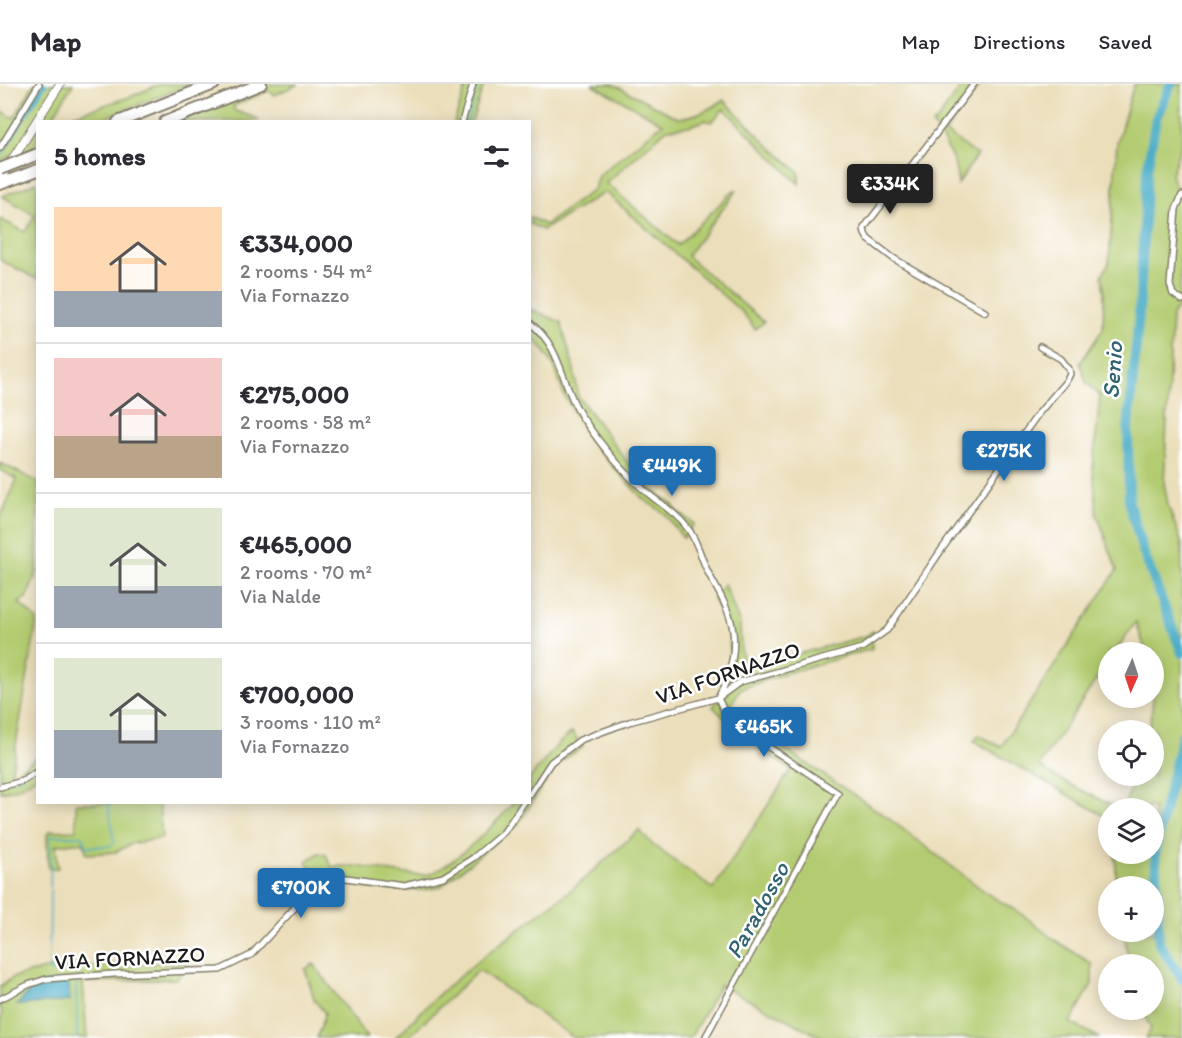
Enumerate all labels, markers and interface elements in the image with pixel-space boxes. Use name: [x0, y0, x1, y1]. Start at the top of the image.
text: Map: [30, 24, 81, 58]
text: Map: [902, 29, 940, 54]
text: Directions: [973, 29, 1065, 54]
text: Saved: [1098, 29, 1152, 54]
text: 5 homes: [54, 140, 146, 172]
icon: filters: [480, 140, 513, 173]
pin: €334K: [848, 164, 932, 215]
text: €334K: [861, 171, 919, 195]
text: €334,000: [240, 227, 353, 259]
icon: home: [102, 231, 174, 303]
text: 2 rooms · 54 m²: [240, 259, 372, 283]
text: Via Fornazzo: [240, 283, 350, 307]
water label: Senio: [1096, 340, 1129, 399]
text: €275,000: [240, 378, 349, 410]
icon: home: [102, 382, 174, 454]
text: 2 rooms · 58 m²: [240, 410, 371, 434]
pin: €275K: [962, 431, 1046, 482]
text: Via Fornazzo: [240, 434, 350, 458]
text: €275K: [976, 438, 1032, 462]
pin: €449K: [630, 446, 714, 497]
text: €449K: [643, 453, 701, 477]
text: €465,000: [240, 528, 352, 560]
icon: home: [102, 532, 174, 604]
text: 2 rooms · 70 m²: [240, 560, 372, 584]
text: Via Nalde: [240, 584, 321, 608]
street label: VIA FORNAZZO: [652, 636, 804, 710]
north arrow: [1098, 642, 1164, 708]
map controls: [1098, 642, 1164, 1020]
text: €700,000: [240, 678, 354, 710]
icon: home: [102, 682, 174, 754]
pin: €465K: [722, 707, 806, 758]
text: 3 rooms · 110 m²: [240, 710, 381, 734]
text: €465K: [735, 714, 793, 738]
button: locate: [1098, 720, 1164, 786]
text: Via Fornazzo: [240, 734, 350, 758]
button: layers: [1098, 798, 1164, 864]
water label: Paradosso: [719, 856, 796, 963]
pin: €700K: [259, 868, 343, 919]
text: €700K: [272, 875, 330, 899]
button: +: [1098, 876, 1164, 942]
street label: VIA FORNAZZO: [54, 941, 206, 975]
button: −: [1098, 954, 1164, 1020]

